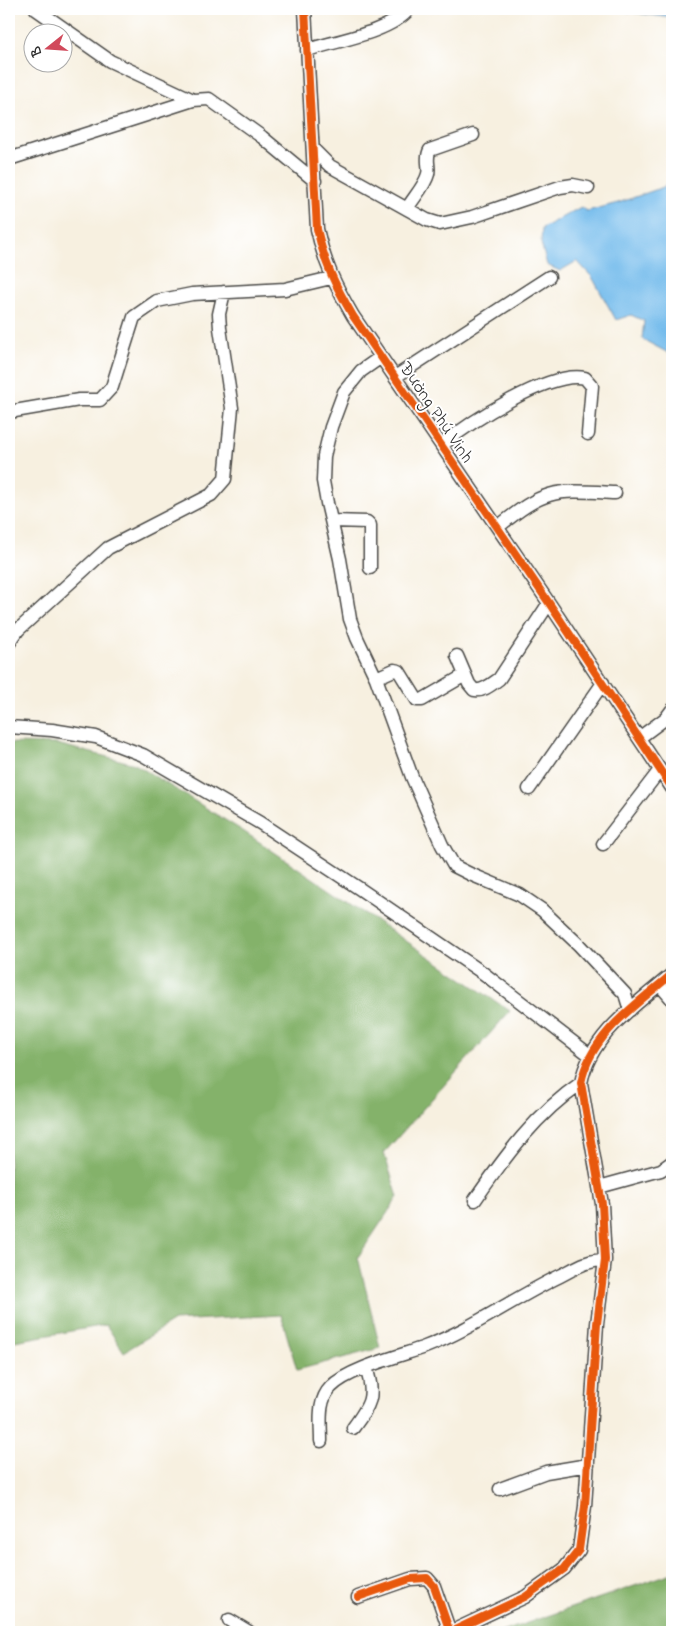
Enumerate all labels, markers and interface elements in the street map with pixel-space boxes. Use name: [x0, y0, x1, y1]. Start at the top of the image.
north arrow: [22, 22, 72, 72]
text: B: [25, 43, 49, 60]
street label: Đường Phú Vinh: [390, 357, 479, 469]

